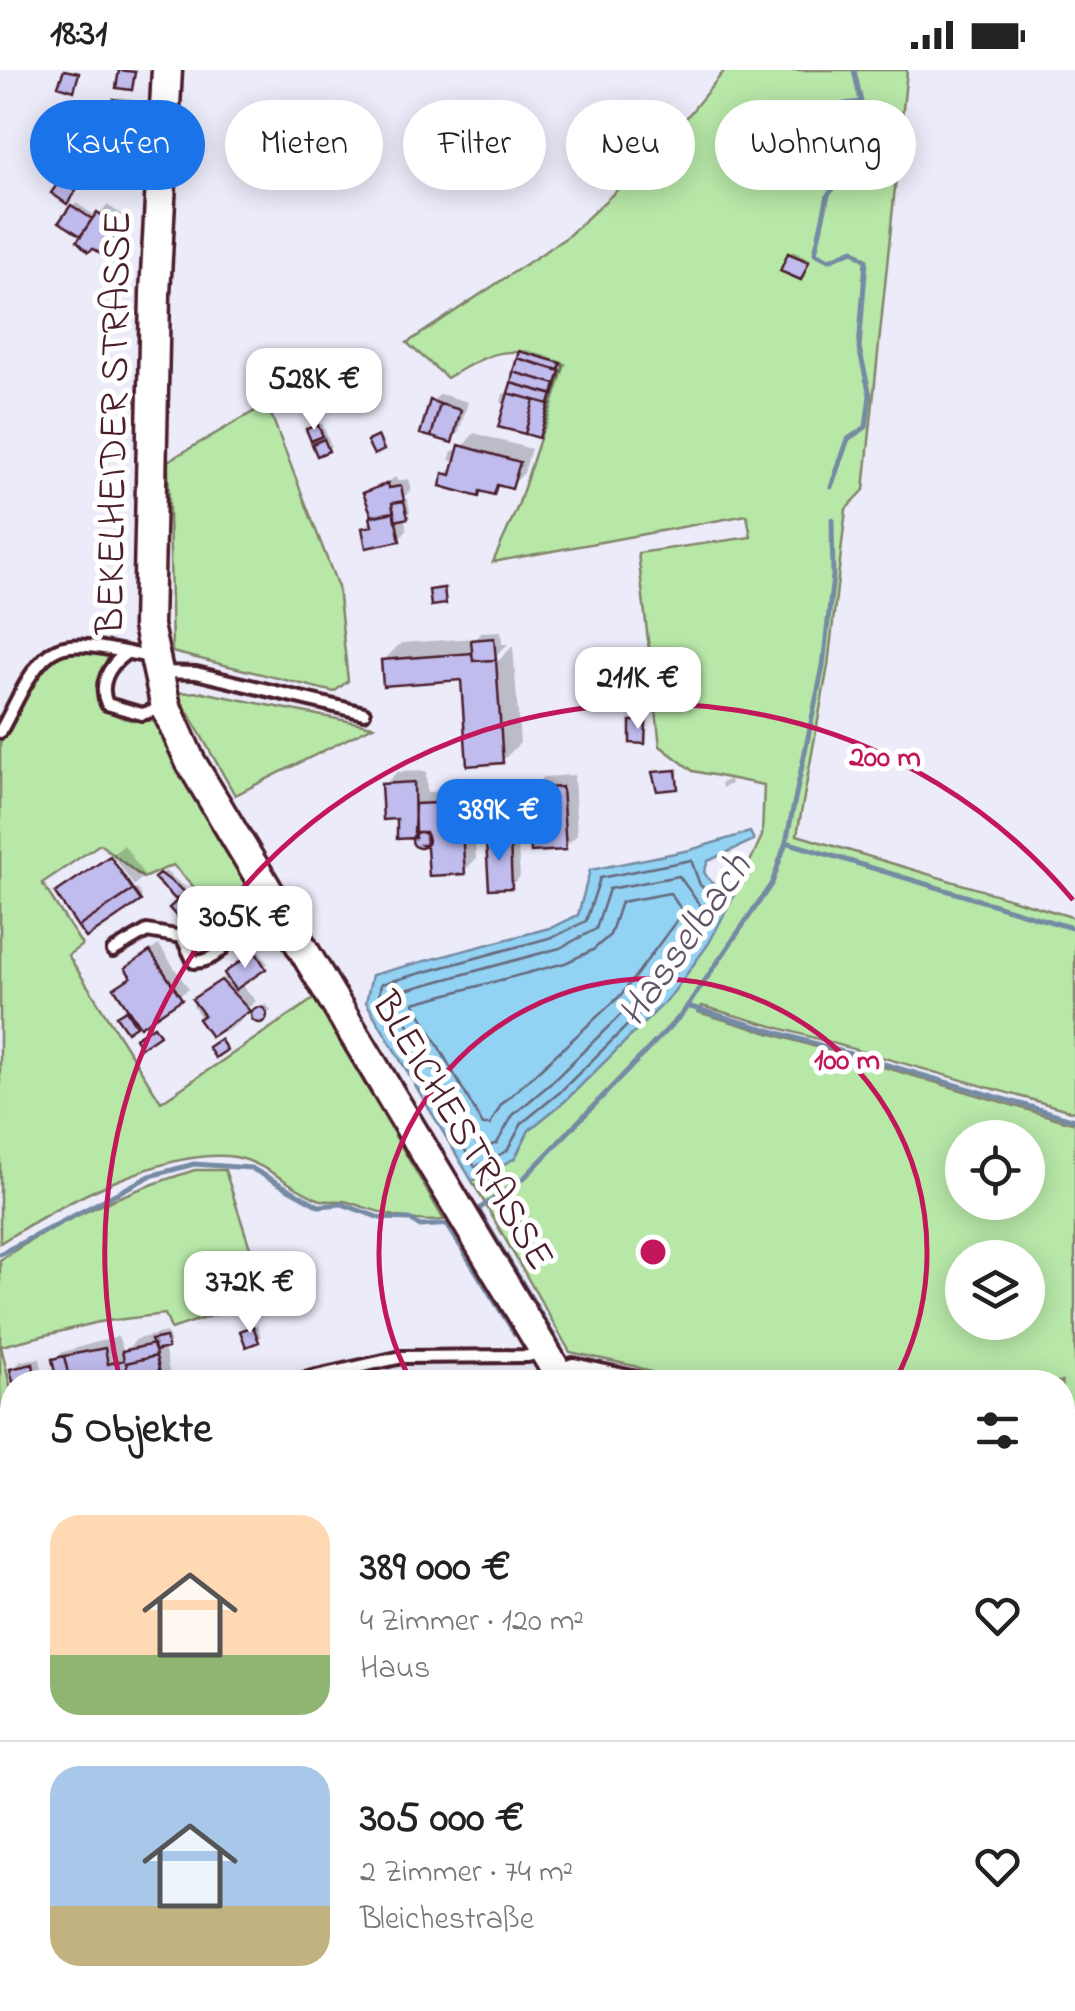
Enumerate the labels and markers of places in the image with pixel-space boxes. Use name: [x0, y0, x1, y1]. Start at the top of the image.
pin: 528K €: [233, 348, 395, 433]
pin: 211K €: [557, 647, 719, 732]
pin: 389K €: [418, 779, 580, 864]
pin: 305K €: [164, 886, 326, 971]
centre of rings: [635, 1234, 671, 1270]
pin: 372K €: [169, 1251, 331, 1336]

